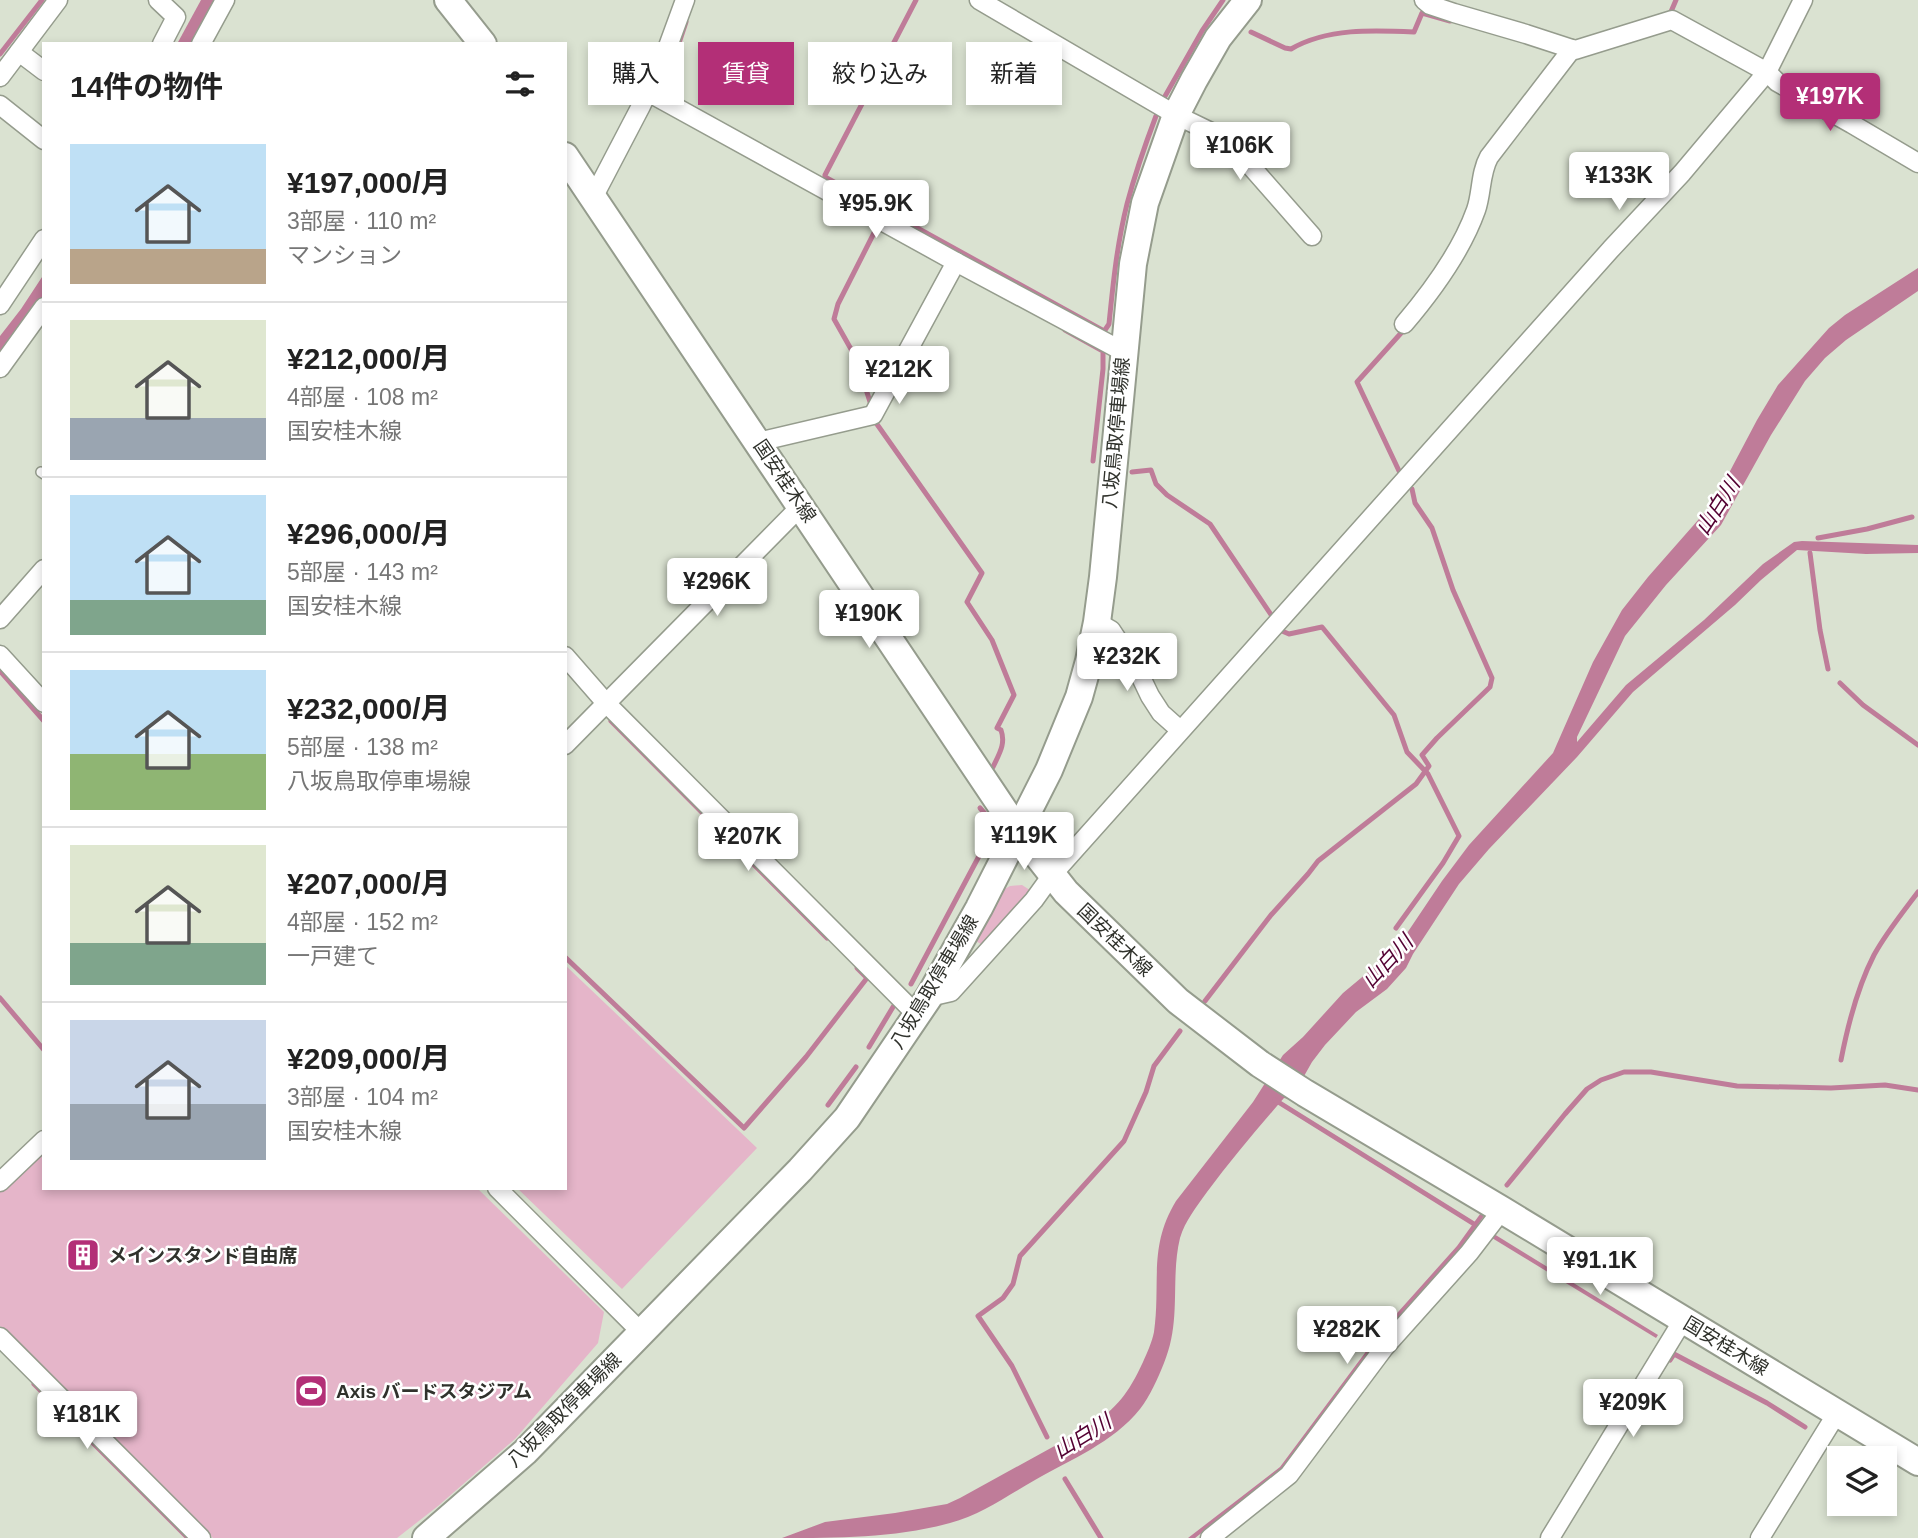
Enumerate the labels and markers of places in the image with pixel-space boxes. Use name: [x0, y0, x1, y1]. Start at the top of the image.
pin: ¥197K: [1781, 74, 1879, 133]
pin: ¥106K: [1191, 122, 1289, 182]
pin: ¥133K: [1570, 152, 1668, 212]
pin: ¥95.9K: [819, 180, 933, 240]
pin: ¥212K: [850, 346, 948, 406]
pin: ¥296K: [668, 558, 766, 618]
pin: ¥190K: [820, 590, 918, 650]
pin: ¥232K: [1078, 634, 1176, 693]
pin: ¥119K: [975, 812, 1073, 872]
pin: ¥207K: [699, 814, 797, 873]
building icon: メインスタンド自由席: [64, 1236, 102, 1274]
pin: ¥91.1K: [1543, 1238, 1657, 1297]
place label: メインスタンド自由席: [108, 1245, 298, 1266]
pin: ¥282K: [1298, 1306, 1396, 1366]
sports icon: Axis バードスタジアム: [292, 1372, 330, 1410]
pin: ¥209K: [1584, 1380, 1682, 1439]
place label: Axis バードスタジアム: [336, 1381, 532, 1402]
pin: ¥181K: [38, 1392, 136, 1451]

